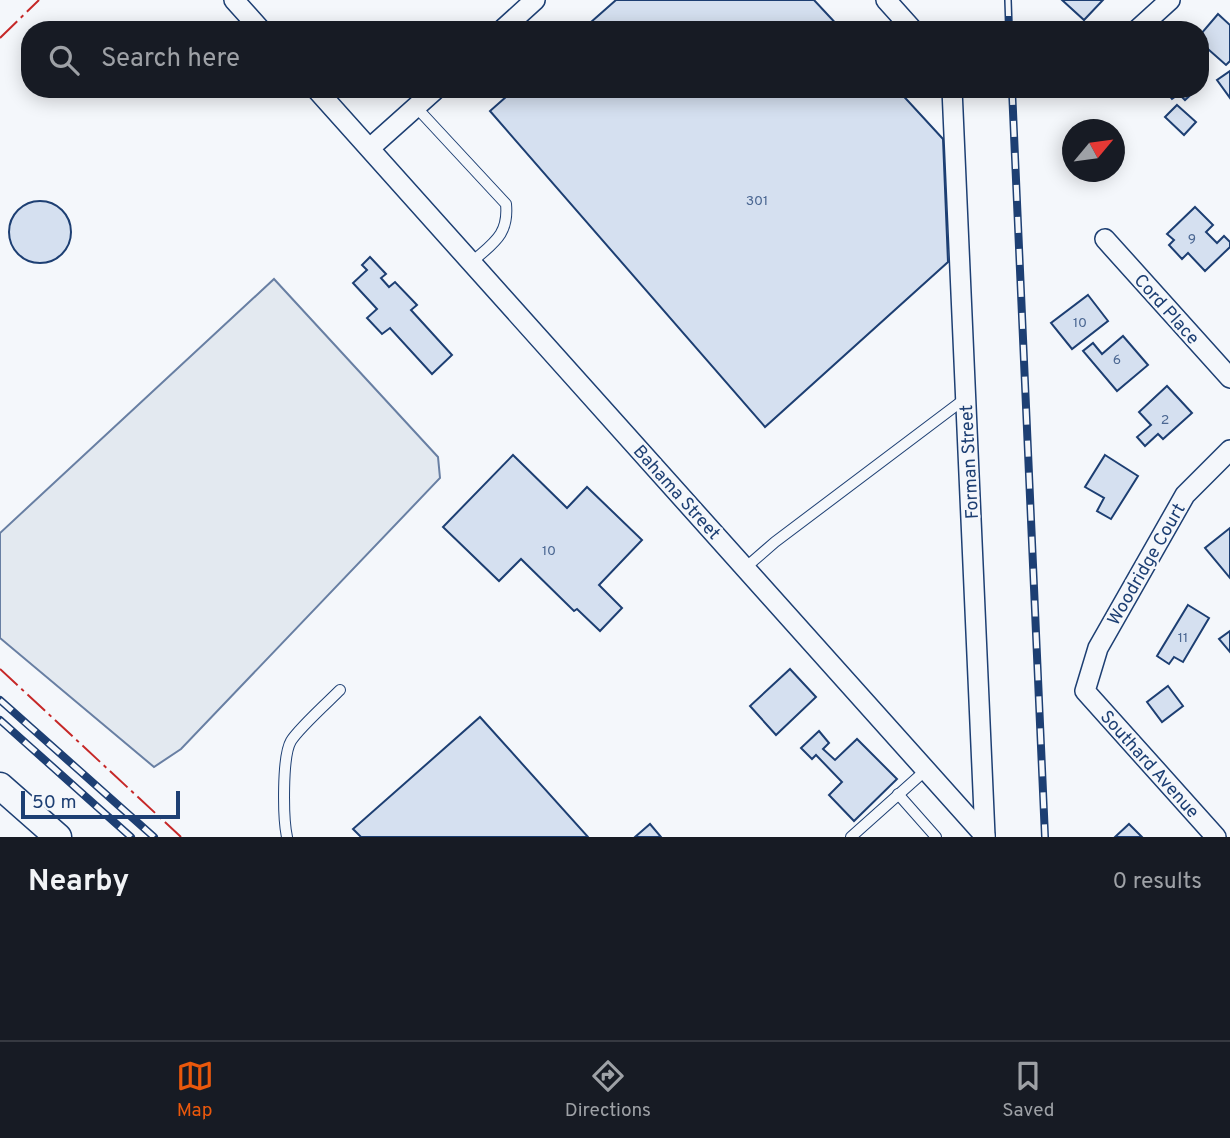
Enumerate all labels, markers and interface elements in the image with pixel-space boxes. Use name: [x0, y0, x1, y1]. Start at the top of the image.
search box: [21, 21, 1209, 98]
icon: search: [45, 41, 83, 79]
text: Search here: [101, 43, 240, 76]
north arrow: [1062, 119, 1125, 182]
house number: 301: [746, 193, 768, 210]
house number: 9: [1188, 231, 1196, 248]
street label: Cord Place: [1128, 270, 1204, 350]
house number: 10: [1073, 315, 1087, 332]
house number: 6: [1113, 352, 1121, 369]
street label: Forman Street: [956, 404, 985, 520]
house number: 2: [1161, 412, 1169, 429]
street label: Bahama Street: [627, 441, 725, 545]
street label: Woodridge Court: [1103, 500, 1192, 630]
house number: 10: [542, 543, 556, 560]
house number: 11: [1178, 630, 1188, 647]
street label: Southard Avenue: [1094, 706, 1203, 824]
scale bar: [21, 788, 180, 820]
text: 50 m: [32, 791, 77, 815]
text: Nearby: [28, 864, 129, 901]
text: 0 results: [1113, 868, 1202, 897]
tab: Map: [176, 1057, 214, 1123]
tab: Directions: [565, 1057, 651, 1123]
tab: Saved: [1002, 1057, 1054, 1123]

